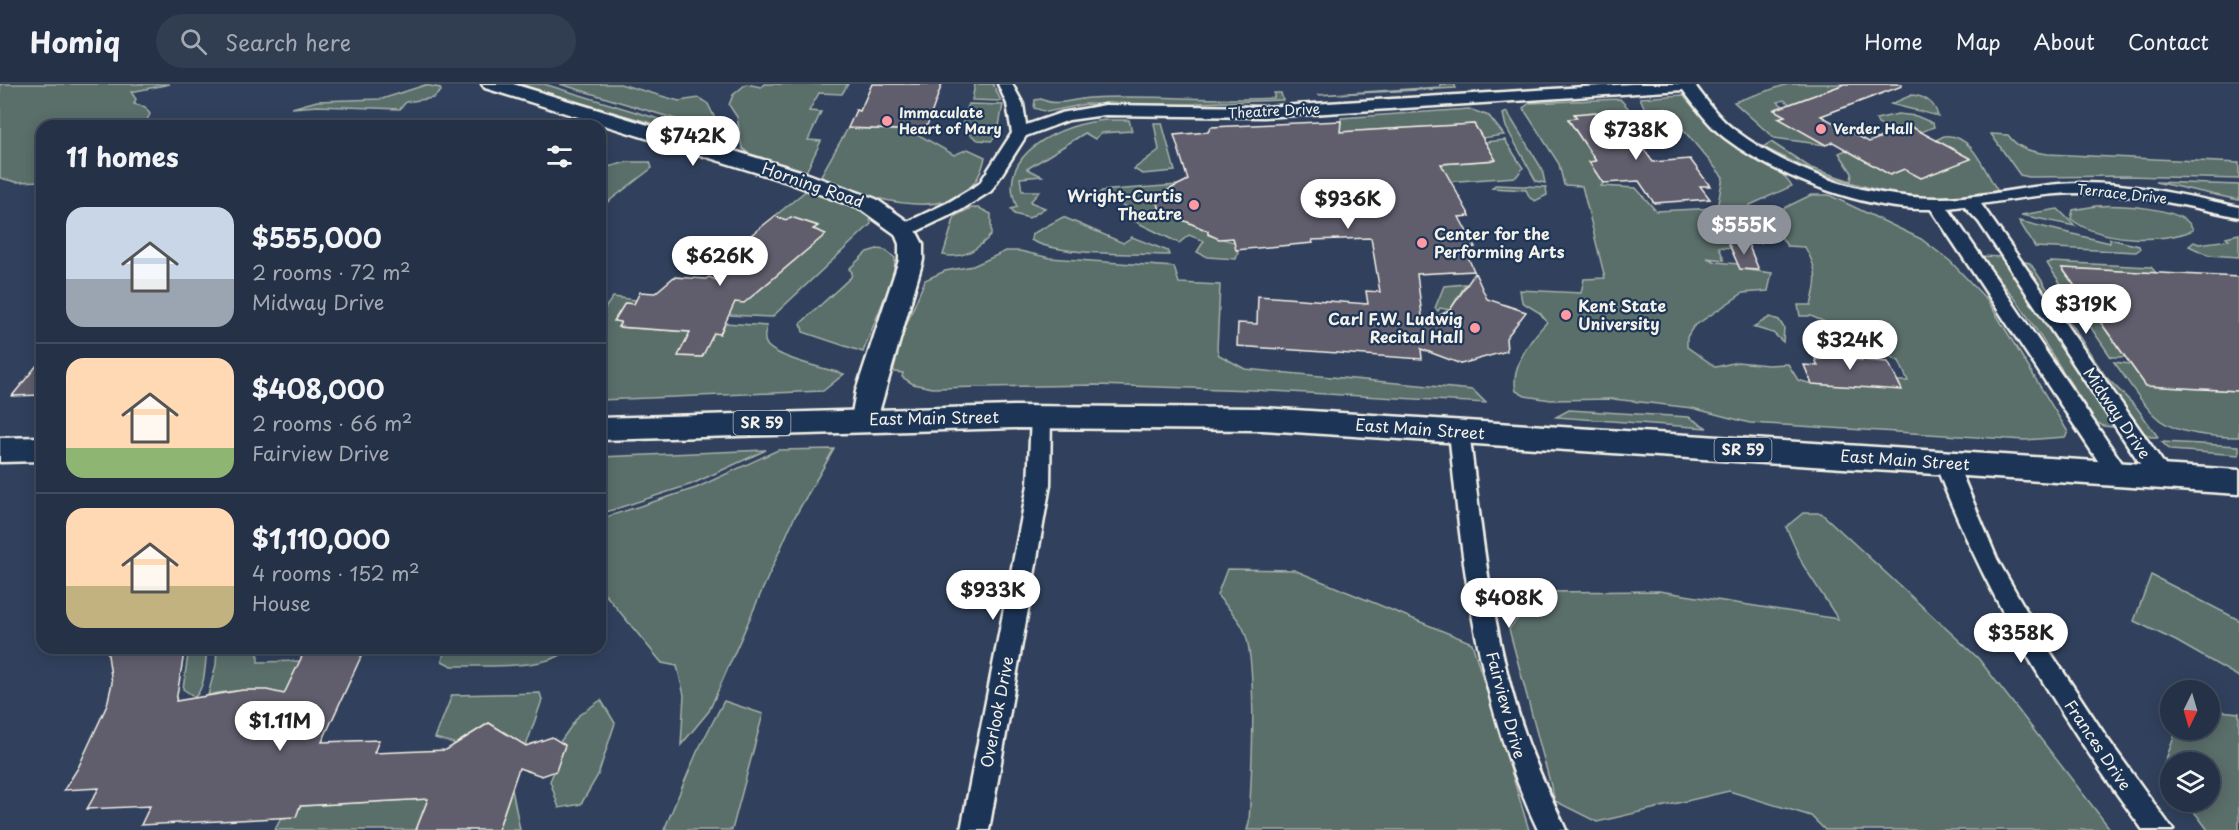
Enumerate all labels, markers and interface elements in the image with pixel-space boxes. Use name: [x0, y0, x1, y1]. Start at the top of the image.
search box: [156, 14, 576, 68]
text: Homiq: [30, 20, 120, 63]
icon: search: [177, 25, 210, 58]
text: Search here: [225, 25, 351, 58]
text: Home: [1864, 25, 1923, 57]
text: Map: [1956, 25, 2001, 57]
text: About: [2034, 25, 2095, 57]
text: Contact: [2128, 25, 2209, 57]
street label: Theatre Drive: [1227, 98, 1321, 123]
place label: Immaculate Heart of Mary: [899, 102, 1002, 139]
pin: $738K: [1594, 110, 1678, 161]
marker: Immaculate Heart of Mary: [880, 114, 894, 128]
text: $738K: [1604, 114, 1668, 144]
pin: $742K: [651, 116, 735, 167]
place label: Verder Hall: [1833, 118, 1913, 139]
text: $742K: [660, 120, 726, 150]
marker: Verder Hall: [1814, 122, 1828, 136]
text: 11 homes: [66, 137, 179, 176]
icon: filters: [543, 140, 576, 173]
street label: Horning Road: [759, 155, 868, 213]
street label: Terrace Drive: [2076, 178, 2168, 209]
pin: $936K: [1306, 179, 1390, 230]
place label: Wright-Curtis Theatre: [1067, 183, 1182, 225]
text: $936K: [1315, 183, 1381, 213]
marker: Wright-Curtis Theatre: [1187, 198, 1201, 212]
pin: $555K: [1702, 205, 1786, 256]
text: $555K: [1711, 209, 1777, 239]
text: $555,000: [252, 218, 382, 257]
place label: Center for the Performing Arts: [1434, 221, 1565, 263]
icon: home: [114, 231, 186, 303]
pin: $626K: [678, 236, 762, 287]
marker: Center for the Performing Arts: [1415, 236, 1429, 250]
text: $626K: [686, 240, 754, 270]
text: 2 rooms · 72 m²: [252, 257, 411, 287]
pin: $319K: [2044, 284, 2128, 335]
text: Midway Drive: [252, 287, 384, 317]
text: $319K: [2055, 288, 2117, 318]
place label: Kent State University: [1578, 293, 1666, 335]
place label: Carl F.W. Ludwig Recital Hall: [1328, 306, 1463, 348]
marker: Kent State University: [1559, 308, 1573, 322]
pin: $324K: [1808, 320, 1892, 371]
marker: Carl F.W. Ludwig Recital Hall: [1468, 321, 1482, 335]
text: $324K: [1816, 324, 1884, 354]
street label: Midway Drive: [2078, 362, 2157, 463]
text: $408,000: [252, 369, 385, 408]
icon: home: [114, 382, 186, 454]
street label: East Main Street: [869, 404, 999, 430]
text: 2 rooms · 66 m²: [252, 408, 412, 438]
road number: SR 59: [734, 411, 790, 435]
street label: East Main Street: [1355, 412, 1486, 445]
text: Fairview Drive: [252, 438, 389, 468]
road number: SR 59: [1714, 438, 1772, 462]
street label: East Main Street: [1840, 443, 1971, 476]
text: $1,110,000: [252, 519, 390, 558]
icon: home: [114, 532, 186, 604]
text: 4 rooms · 152 m²: [252, 558, 420, 588]
pin: $933K: [951, 570, 1035, 621]
text: $933K: [960, 574, 1026, 604]
pin: $408K: [1467, 578, 1551, 629]
text: $408K: [1475, 582, 1543, 612]
text: House: [252, 588, 311, 618]
pin: $358K: [1979, 613, 2063, 664]
text: $358K: [1988, 617, 2054, 647]
street label: Fairview Drive: [1481, 649, 1533, 761]
street label: Overlook Drive: [973, 654, 1019, 769]
north arrow: [2160, 680, 2220, 740]
map controls: [2160, 680, 2220, 812]
street label: Frances Drive: [2060, 694, 2138, 795]
pin: $1.11M: [231, 701, 329, 752]
text: $1.11M: [249, 705, 311, 735]
button: layers: [2160, 752, 2220, 812]

